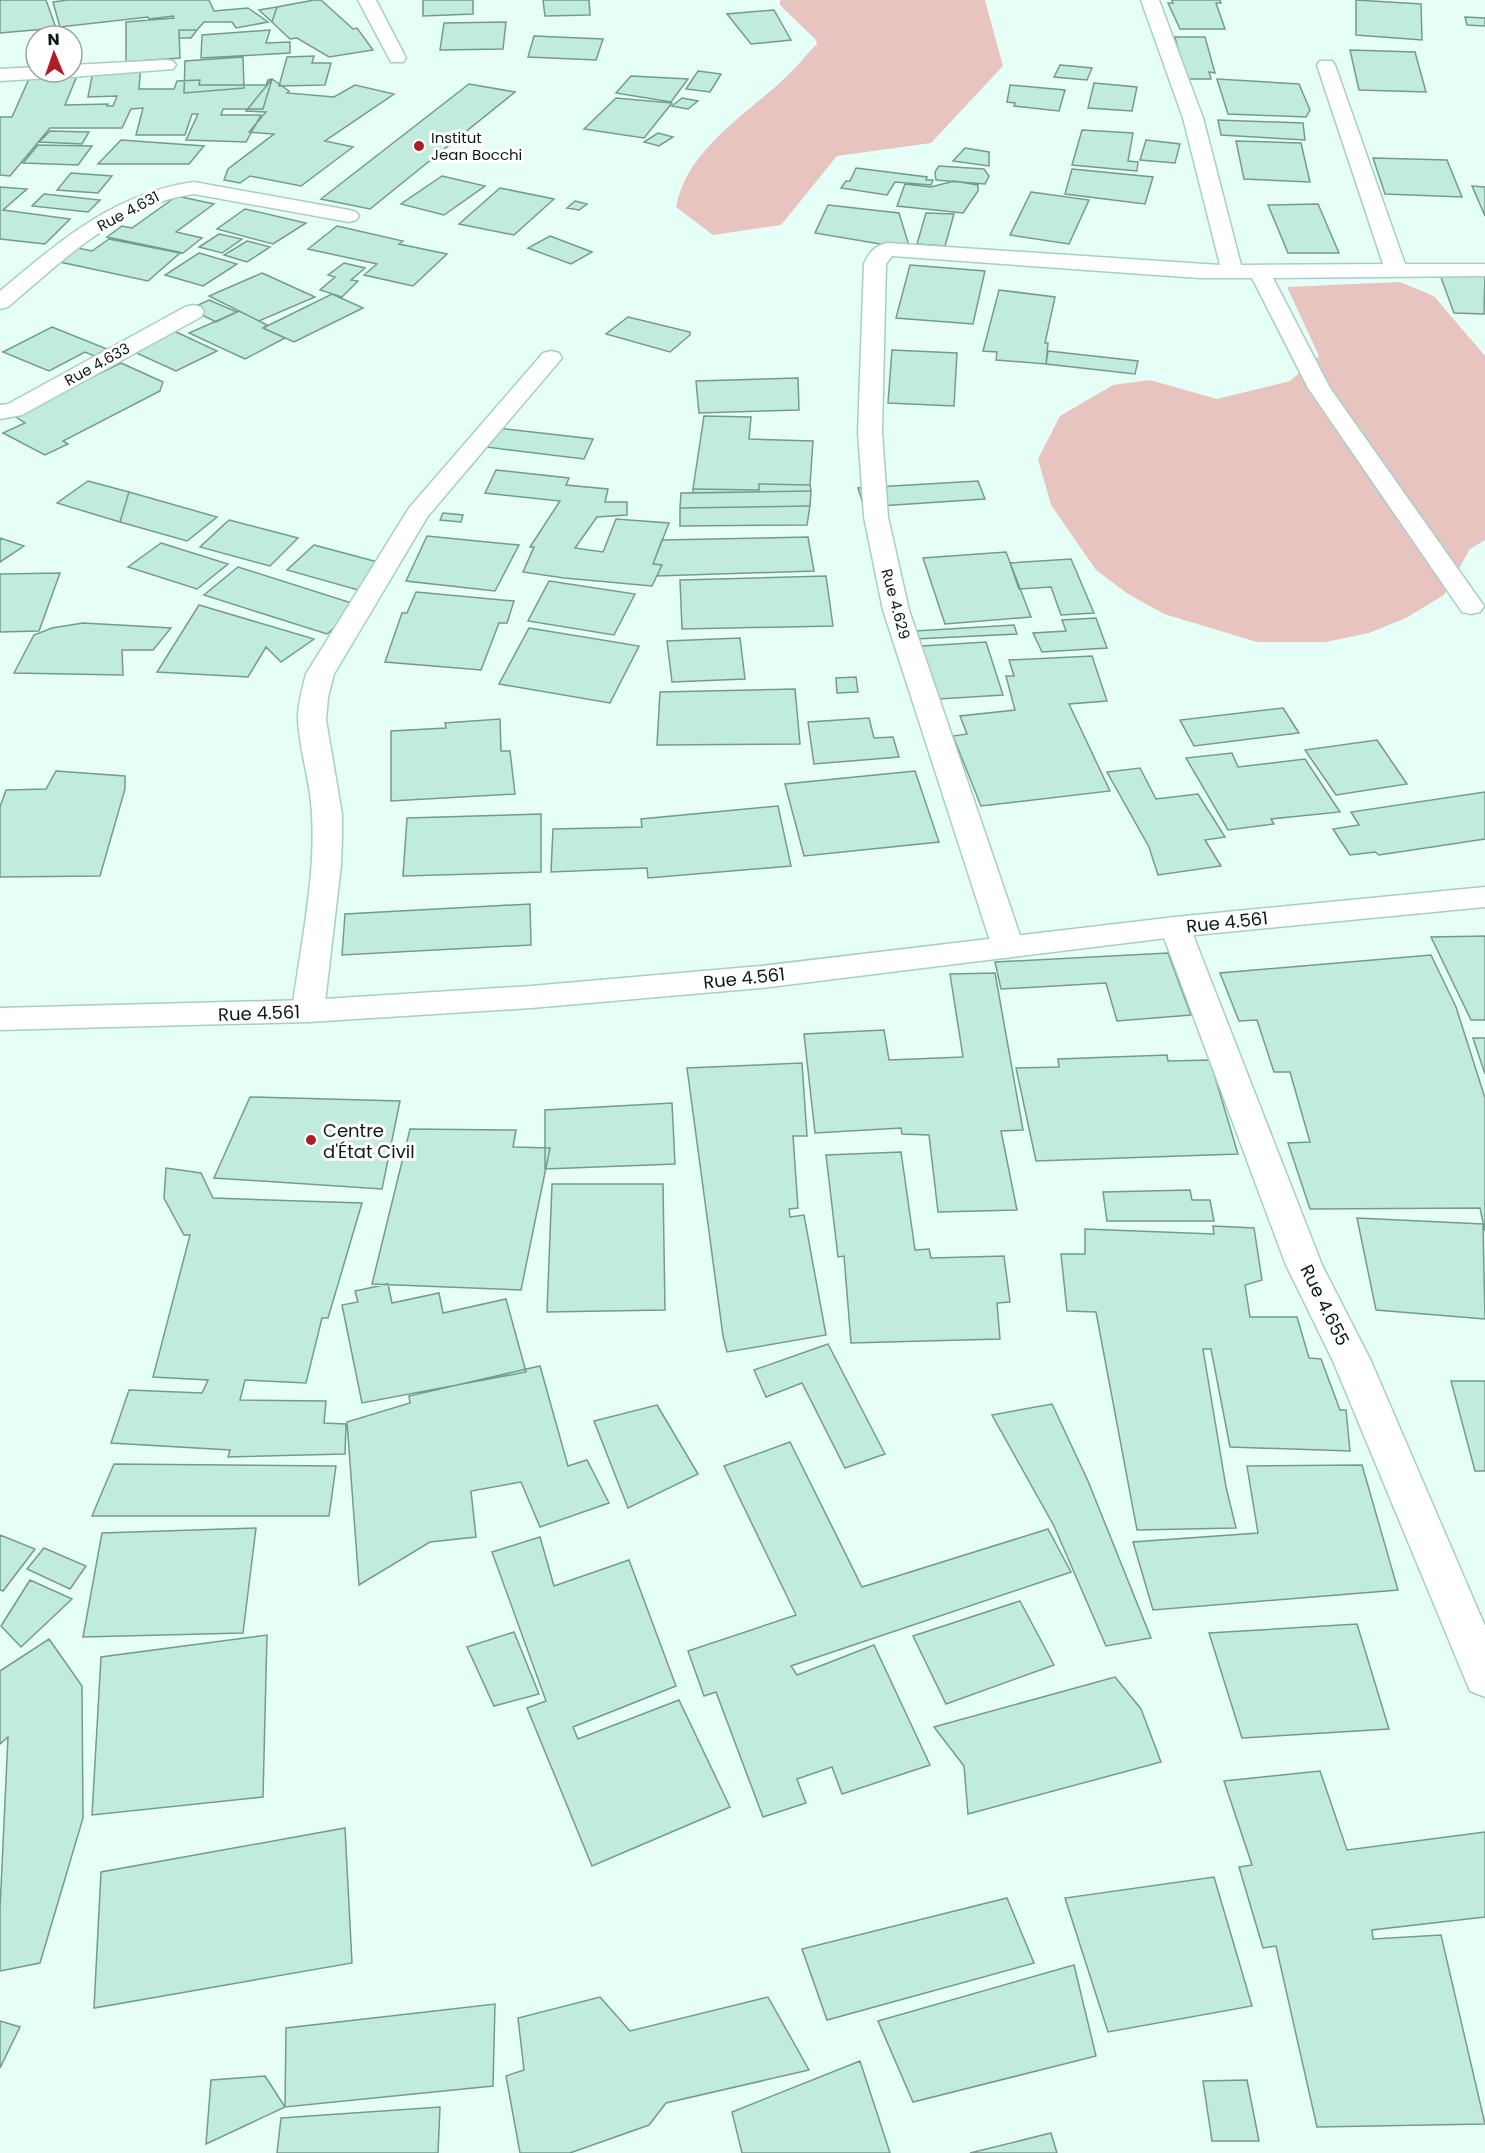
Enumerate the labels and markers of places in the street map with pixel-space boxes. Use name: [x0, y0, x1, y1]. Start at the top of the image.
place label: Institut Jean Bocchi: [431, 127, 522, 165]
marker: Institut Jean Bocchi: [412, 139, 426, 153]
place label: Centre d'État Civil: [323, 1118, 415, 1164]
marker: Centre d'État Civil: [304, 1133, 318, 1147]

